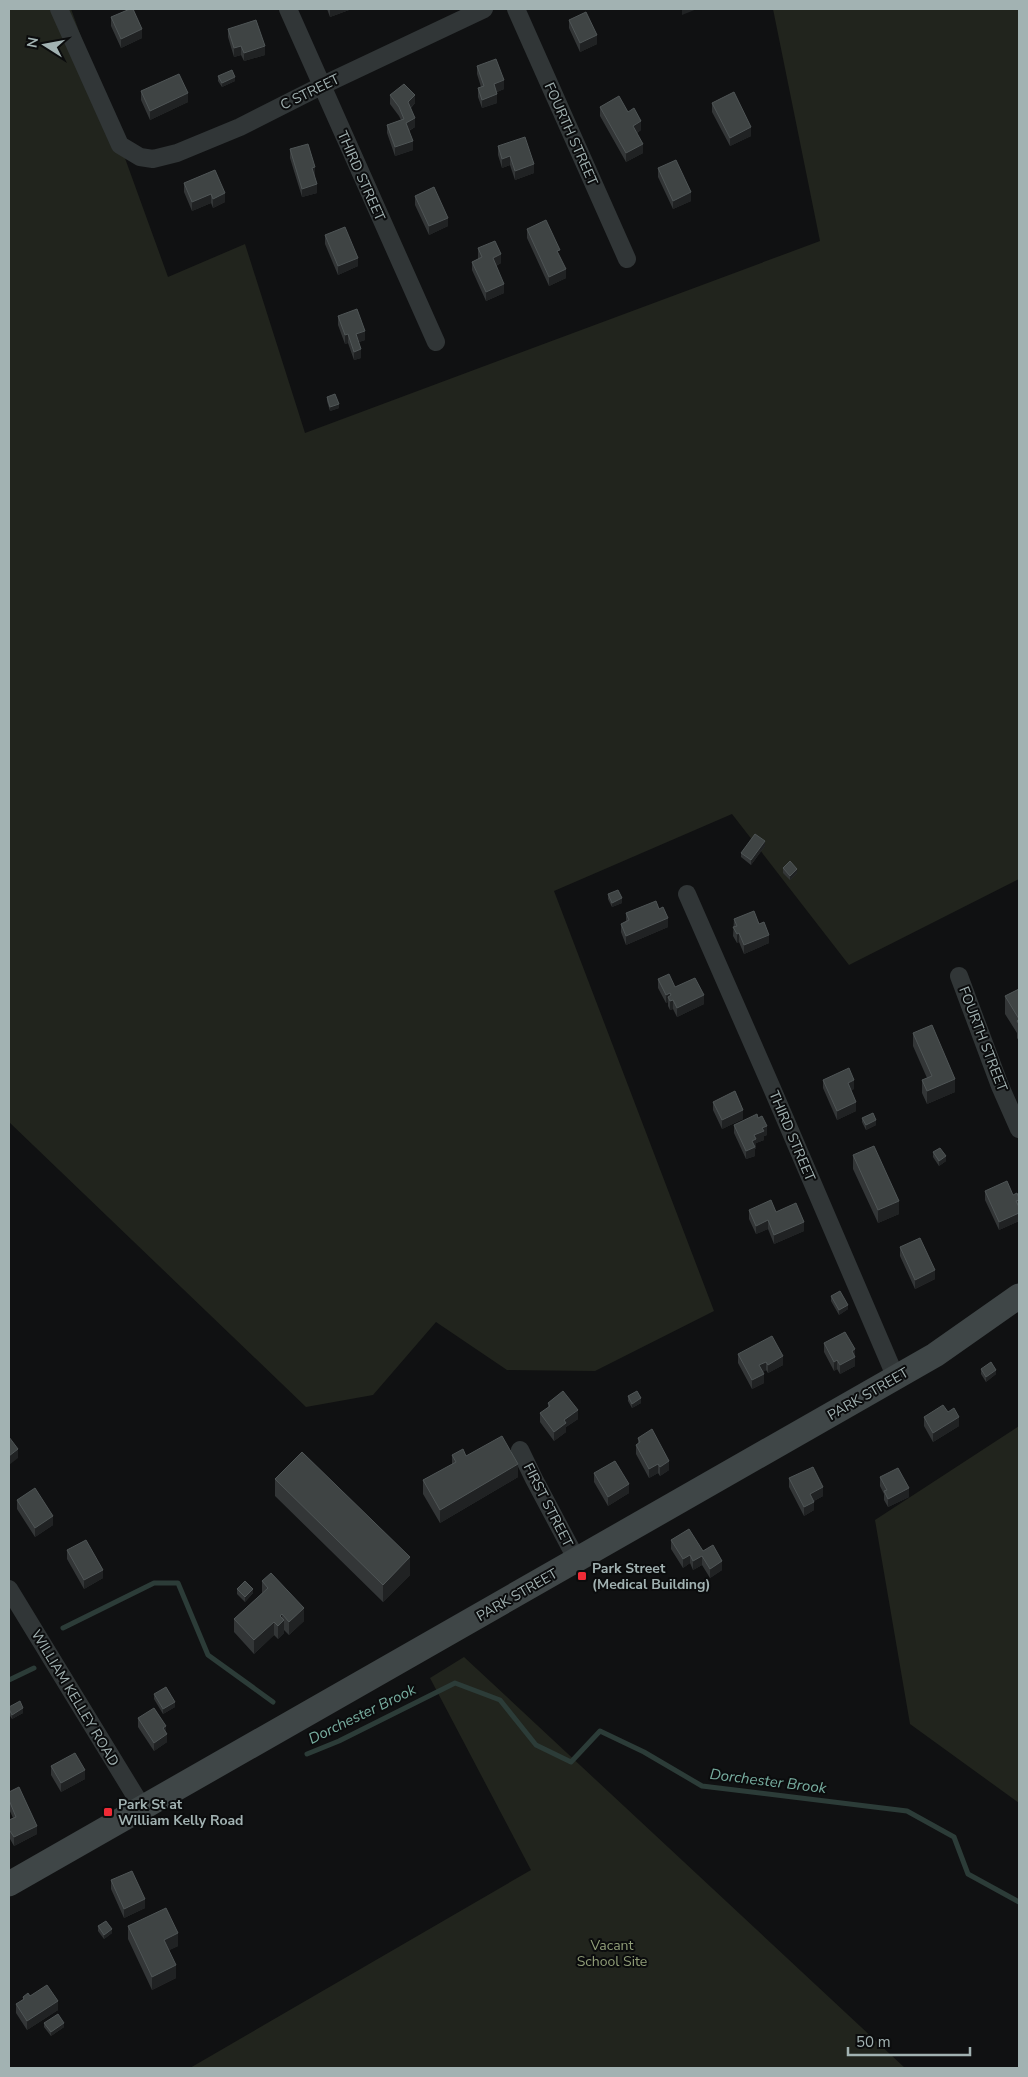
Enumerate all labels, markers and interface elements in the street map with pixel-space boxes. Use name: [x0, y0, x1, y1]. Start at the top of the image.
north arrow: [20, 20, 70, 70]
text: N: [22, 36, 43, 50]
street label: C STREET: [277, 69, 343, 115]
street label: FOURTH STREET: [540, 79, 602, 189]
street label: THIRD STREET: [333, 128, 390, 225]
street label: FOURTH STREET: [954, 984, 1012, 1095]
street label: THIRD STREET: [764, 1088, 820, 1185]
street label: PARK STREET: [824, 1363, 912, 1425]
street label: FIRST STREET: [519, 1460, 578, 1551]
place label: Park Street (Medical Building): [592, 1559, 711, 1594]
street label: PARK STREET: [473, 1564, 561, 1626]
marker: Park Street (Medical Building): [576, 1570, 588, 1582]
street label: WILLIAM KELLEY ROAD: [27, 1626, 123, 1770]
water label: Dorchester Brook: [305, 1679, 420, 1749]
water label: Dorchester Brook: [709, 1764, 828, 1798]
place label: Park St at William Kelly Road: [118, 1795, 244, 1830]
marker: Park St at William Kelly Road: [102, 1806, 114, 1818]
park label: Vacant School Site: [577, 1936, 647, 1971]
scale bar: [848, 2024, 970, 2056]
text: 50 m: [856, 2032, 891, 2052]

